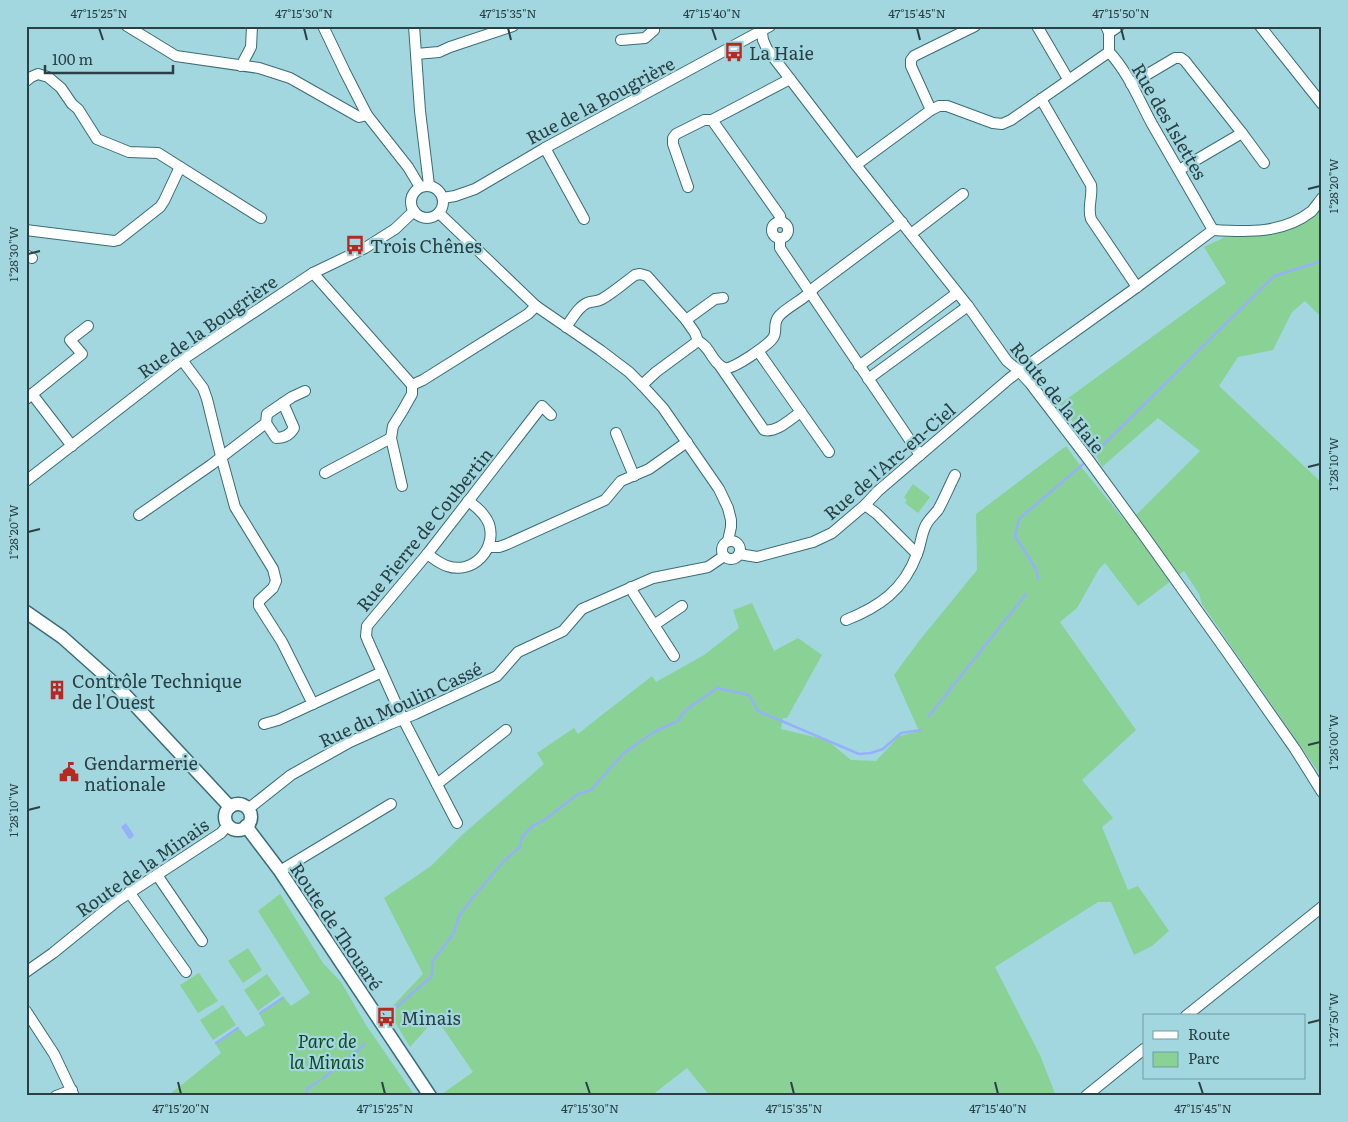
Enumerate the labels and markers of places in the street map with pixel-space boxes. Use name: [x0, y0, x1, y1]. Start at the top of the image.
place label: La Haie: [749, 39, 814, 66]
bus stop icon: La Haie: [723, 41, 745, 63]
place label: Trois Chênes: [370, 232, 482, 259]
bus stop icon: Trois Chênes: [344, 234, 366, 256]
place label: Contrôle Technique de l'Ouest: [72, 667, 242, 715]
building icon: Contrôle Technique de l'Ouest: [46, 679, 68, 701]
place label: Gendarmerie nationale: [84, 749, 198, 797]
public building icon: Gendarmerie nationale: [58, 761, 80, 783]
place label: Minais: [401, 1004, 461, 1031]
bus stop icon: Minais: [375, 1006, 397, 1028]

